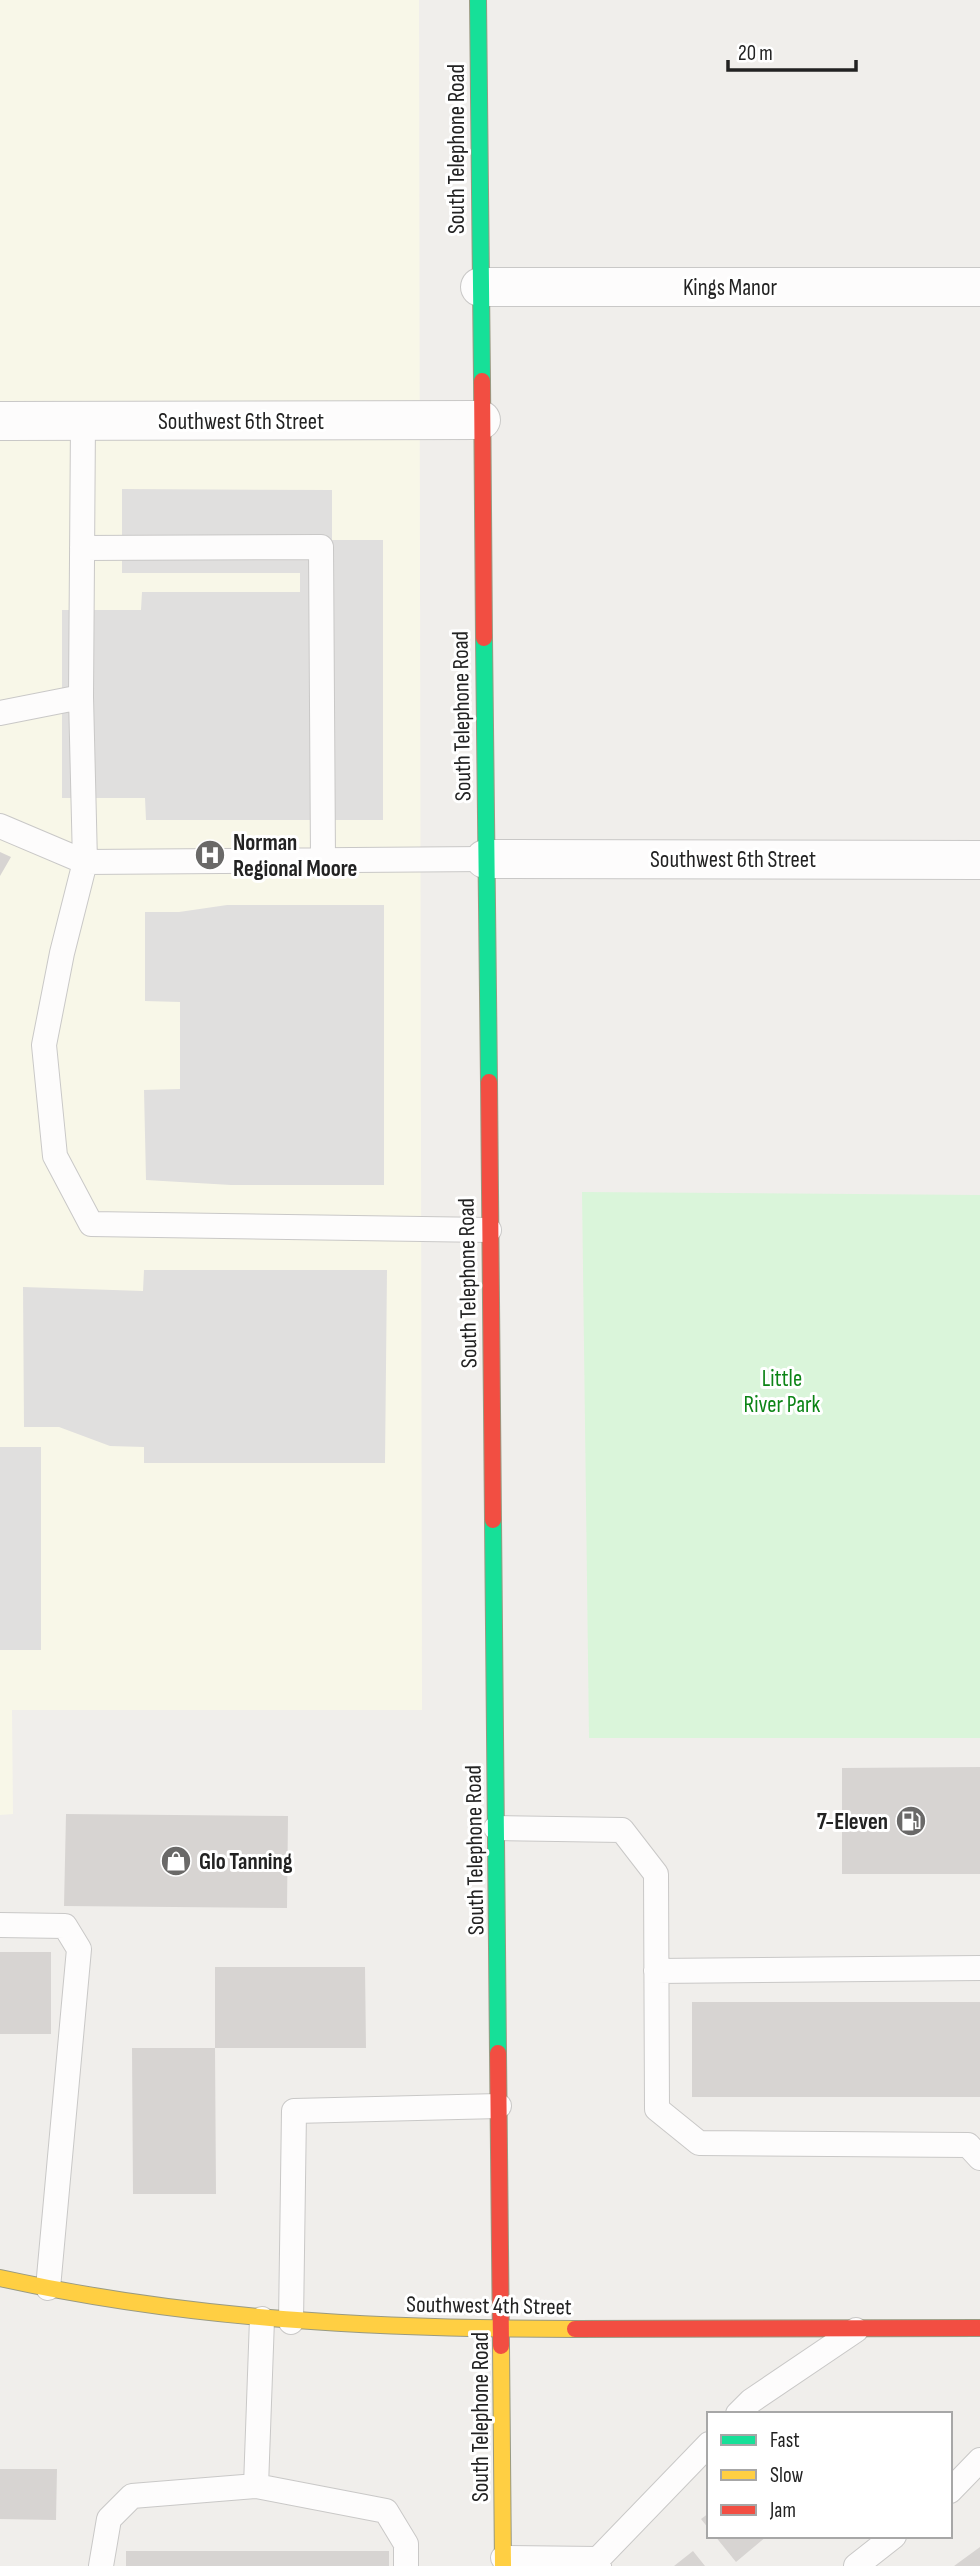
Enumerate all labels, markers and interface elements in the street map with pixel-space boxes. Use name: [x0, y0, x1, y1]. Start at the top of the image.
scale bar: [728, 28, 856, 72]
text: 20 m: [738, 41, 773, 66]
street label: South Telephone Road: [443, 64, 471, 234]
street label: Kings Manor: [683, 274, 777, 302]
street label: Southwest 6th Street: [158, 408, 324, 436]
street label: South Telephone Road: [447, 631, 477, 801]
place label: Norman Regional Moore: [233, 829, 357, 883]
hospital icon: Norman Regional Moore: [193, 838, 227, 872]
street label: Southwest 6th Street: [650, 846, 816, 874]
street label: South Telephone Road: [453, 1198, 483, 1368]
park label: Little River Park: [744, 1365, 821, 1419]
street label: South Telephone Road: [460, 1765, 490, 1935]
fuel station icon: 7-Eleven: [894, 1804, 928, 1838]
place label: 7-Eleven: [817, 1808, 888, 1836]
shop icon: Glo Tanning: [159, 1844, 193, 1878]
place label: Glo Tanning: [199, 1848, 293, 1876]
street label: Southwest 4th Street: [406, 2291, 572, 2321]
street label: South Telephone Road: [467, 2332, 495, 2502]
legend: [707, 2412, 952, 2538]
text: Fast: [770, 2428, 800, 2453]
text: Slow: [770, 2463, 804, 2488]
text: Jam: [769, 2498, 796, 2523]

